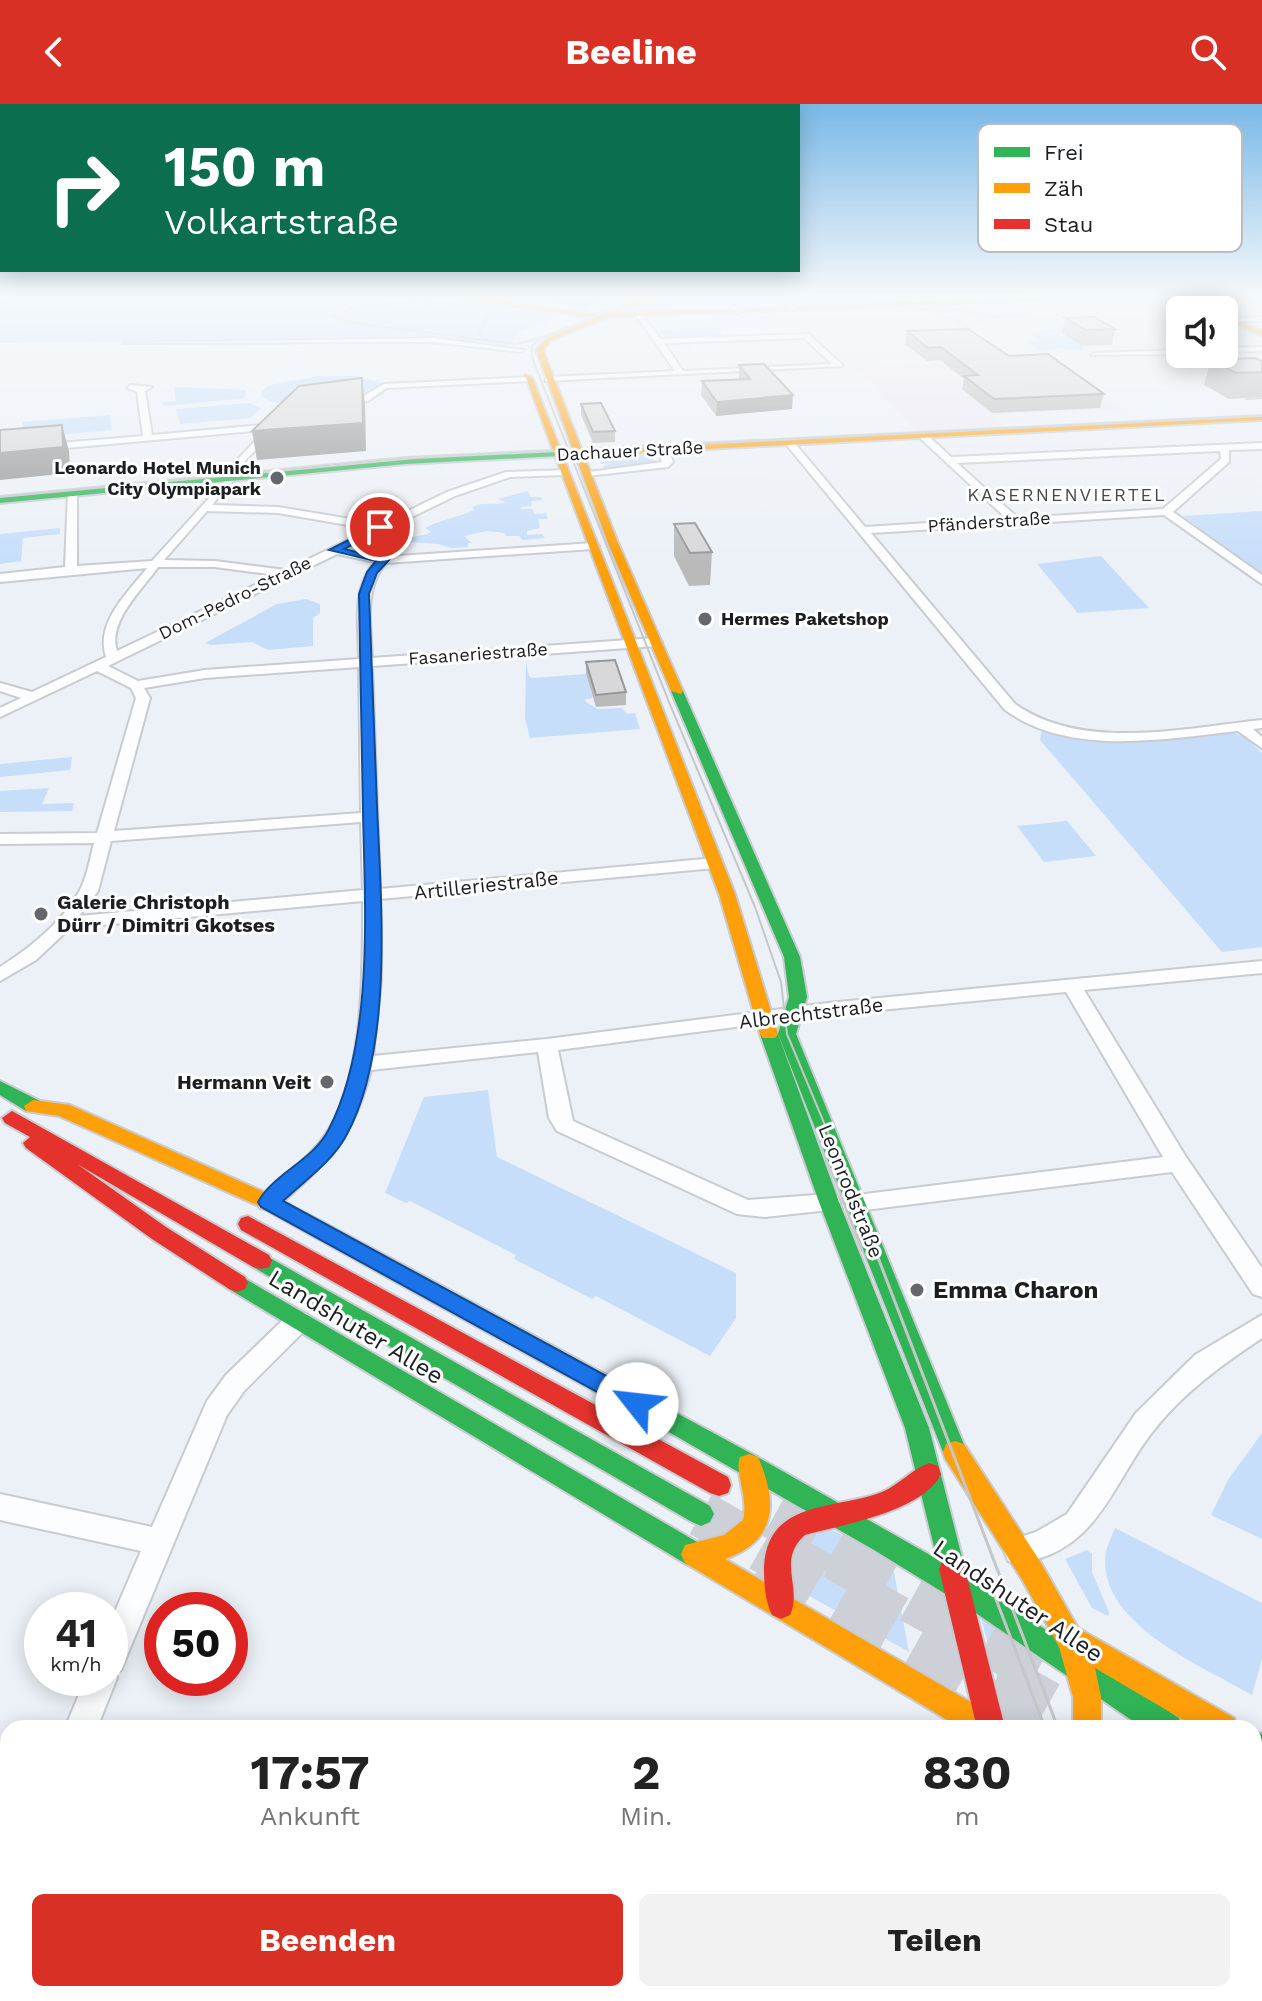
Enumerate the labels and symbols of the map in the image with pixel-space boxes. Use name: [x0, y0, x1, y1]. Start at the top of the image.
legend: [978, 124, 1242, 252]
text: Frei: [1044, 140, 1084, 165]
text: Zäh: [1044, 176, 1084, 201]
text: Stau: [1044, 212, 1093, 237]
street label: Dachauer Straße: [556, 436, 704, 465]
place label: Leonardo Hotel Munich City Olympiapark: [54, 457, 262, 499]
marker: Leonardo Hotel Munich City Olympiapark: [268, 469, 286, 487]
district label: KASERNENVIERTEL: [967, 484, 1167, 505]
pin: [346, 493, 414, 561]
street label: Pfänderstraße: [927, 507, 1051, 536]
street label: Dom-Pedro-Straße: [155, 551, 314, 644]
place label: Hermes Paketshop: [721, 608, 889, 629]
marker: Hermes Paketshop: [696, 610, 714, 628]
street label: Fasaneriestraße: [408, 638, 548, 669]
street label: Artilleriestraße: [413, 865, 559, 905]
place label: Galerie Christoph Dürr / Dimitri Gkotses: [57, 890, 275, 937]
marker: Galerie Christoph Dürr / Dimitri Gkotses: [32, 905, 50, 923]
street label: Albrechtstraße: [738, 992, 884, 1034]
place label: Hermann Veit: [177, 1070, 311, 1094]
marker: Hermann Veit: [318, 1073, 336, 1091]
street label: Leonrodstraße: [813, 1121, 889, 1261]
street label: Landshuter Allee: [264, 1264, 448, 1390]
place label: Emma Charon: [933, 1276, 1098, 1304]
marker: Emma Charon: [908, 1281, 926, 1299]
position arrow: [595, 1362, 679, 1446]
street label: Landshuter Allee: [928, 1534, 1108, 1668]
speed limit sign: 50: [144, 1592, 248, 1696]

